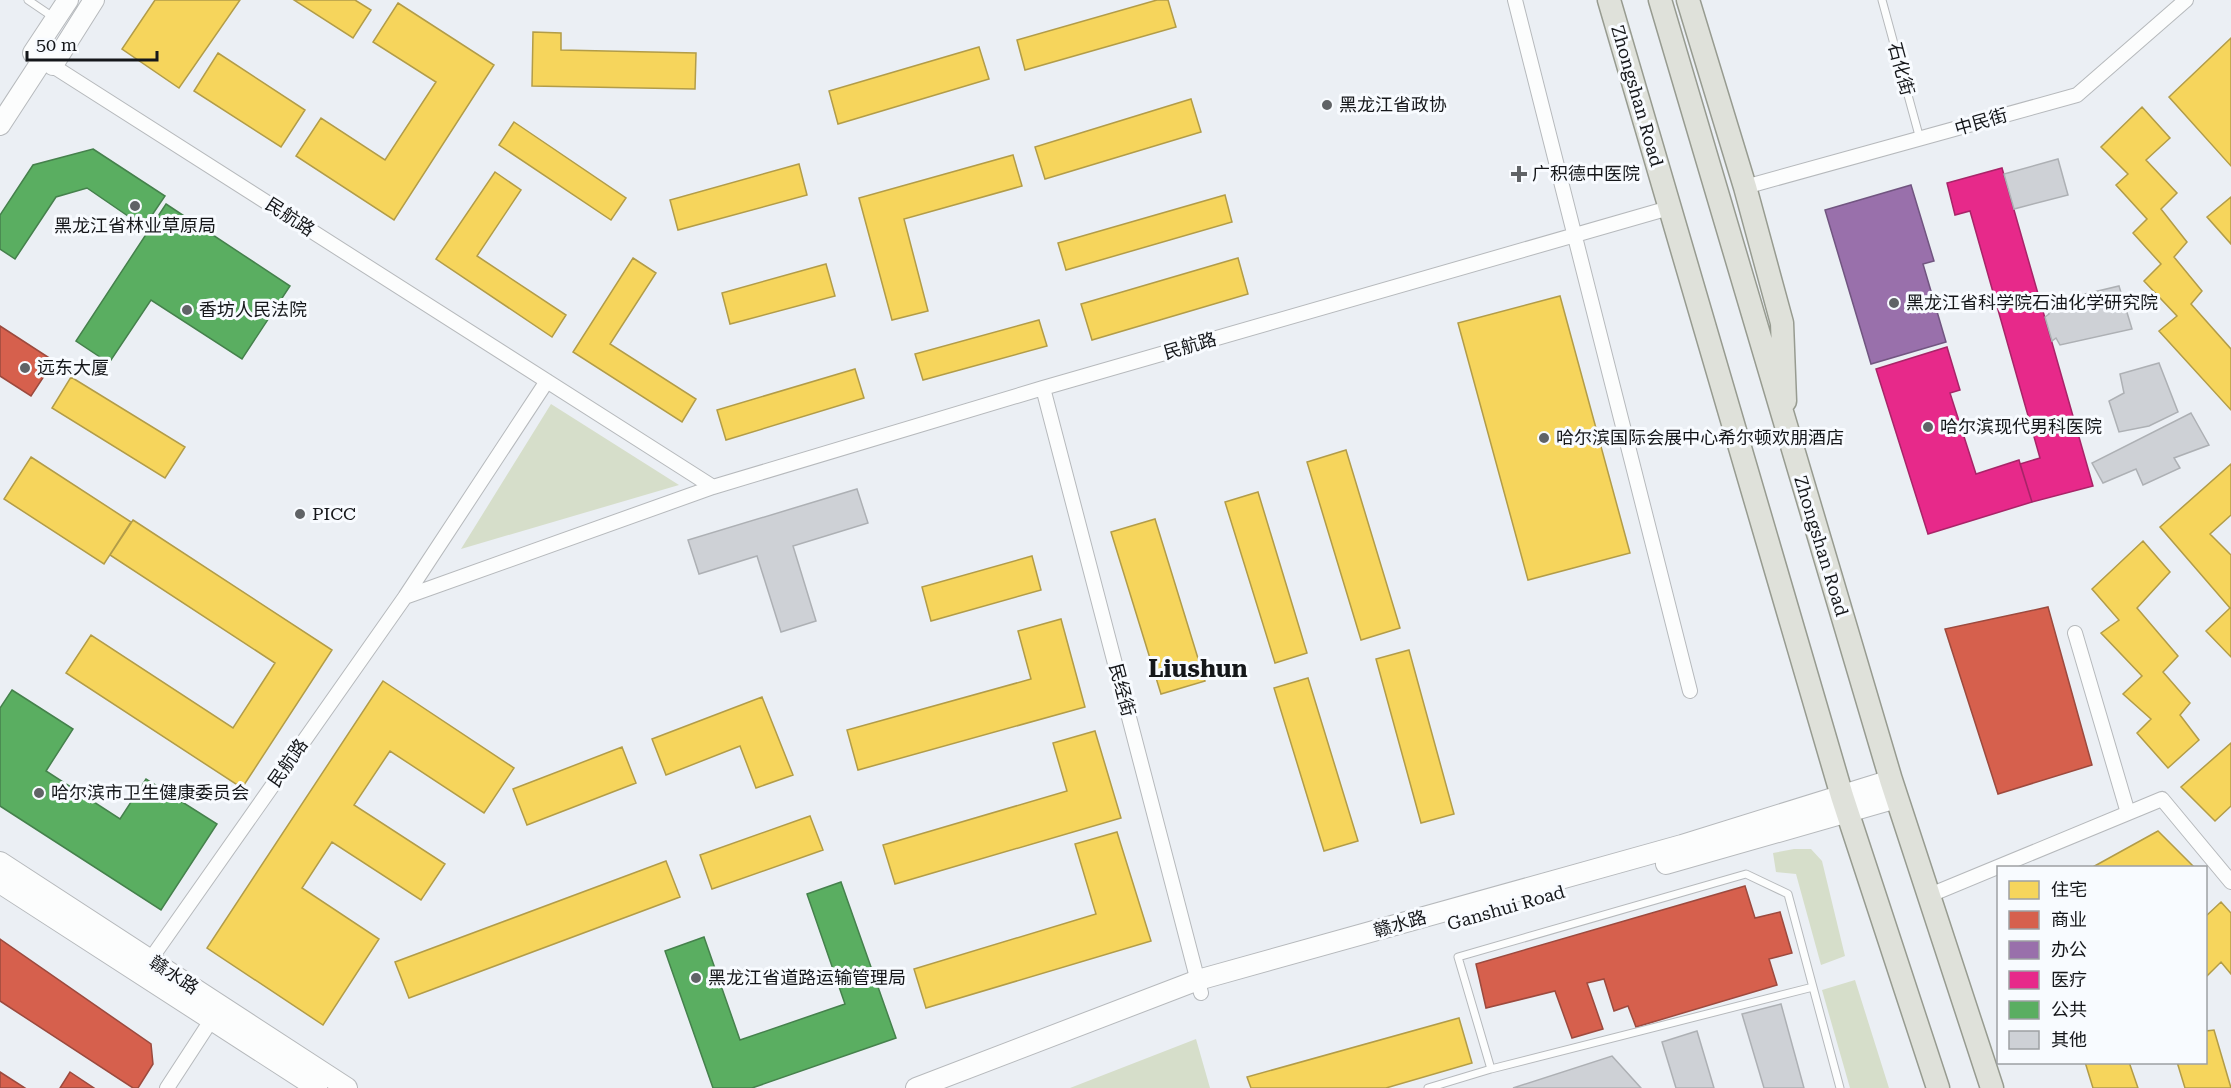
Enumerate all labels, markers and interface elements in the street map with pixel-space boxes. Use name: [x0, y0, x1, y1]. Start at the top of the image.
street label: Zhongshan Road: [1607, 23, 1668, 169]
scale bar: [27, 24, 158, 62]
text: 50 m: [36, 34, 77, 55]
street label: 石化街: [1884, 40, 1919, 98]
place label: 黑龙江省政协: [1339, 94, 1447, 115]
marker: 黑龙江省政协: [1320, 98, 1334, 112]
street label: 中民街: [1952, 104, 2010, 139]
place label: 广积德中医院: [1532, 163, 1640, 184]
marker: 广积德中医院: [1510, 165, 1528, 183]
street label: 民航路: [262, 193, 319, 240]
marker: 黑龙江省林业草原局: [128, 199, 142, 213]
place label: 黑龙江省林业草原局: [54, 215, 216, 236]
place label: 黑龙江省科学院石油化学研究院: [1906, 292, 2158, 313]
marker: 黑龙江省科学院石油化学研究院: [1887, 296, 1901, 310]
place label: 香坊人民法院: [199, 299, 307, 320]
marker: 香坊人民法院: [180, 303, 194, 317]
street label: 民航路: [1161, 328, 1219, 363]
place label: 远东大厦: [37, 357, 109, 378]
marker: 远东大厦: [18, 361, 32, 375]
place label: 哈尔滨现代男科医院: [1940, 416, 2102, 437]
marker: 哈尔滨现代男科医院: [1921, 420, 1935, 434]
place label: 哈尔滨国际会展中心希尔顿欢朋酒店: [1556, 427, 1844, 448]
marker: 哈尔滨国际会展中心希尔顿欢朋酒店: [1537, 431, 1551, 445]
street label: Zhongshan Road: [1790, 473, 1853, 619]
place label: PICC: [312, 503, 356, 524]
marker: PICC: [293, 507, 307, 521]
district label: Liushun: [1148, 655, 1248, 683]
street label: 民经街: [1105, 661, 1140, 719]
street label: 民航路: [264, 735, 312, 791]
place label: 哈尔滨市卫生健康委员会: [51, 782, 249, 803]
marker: 哈尔滨市卫生健康委员会: [32, 786, 46, 800]
legend: [1997, 866, 2207, 1064]
text: 住宅: [2051, 879, 2087, 900]
street label: Ganshui Road: [1445, 881, 1568, 934]
street label: 赣水路: [1371, 906, 1429, 941]
text: 商业: [2051, 909, 2087, 930]
text: 办公: [2051, 939, 2087, 960]
street label: 赣水路: [146, 951, 203, 998]
place label: 黑龙江省道路运输管理局: [708, 967, 906, 988]
text: 医疗: [2051, 969, 2087, 990]
marker: 黑龙江省道路运输管理局: [689, 971, 703, 985]
text: 公共: [2051, 999, 2087, 1020]
text: 其他: [2051, 1029, 2087, 1050]

